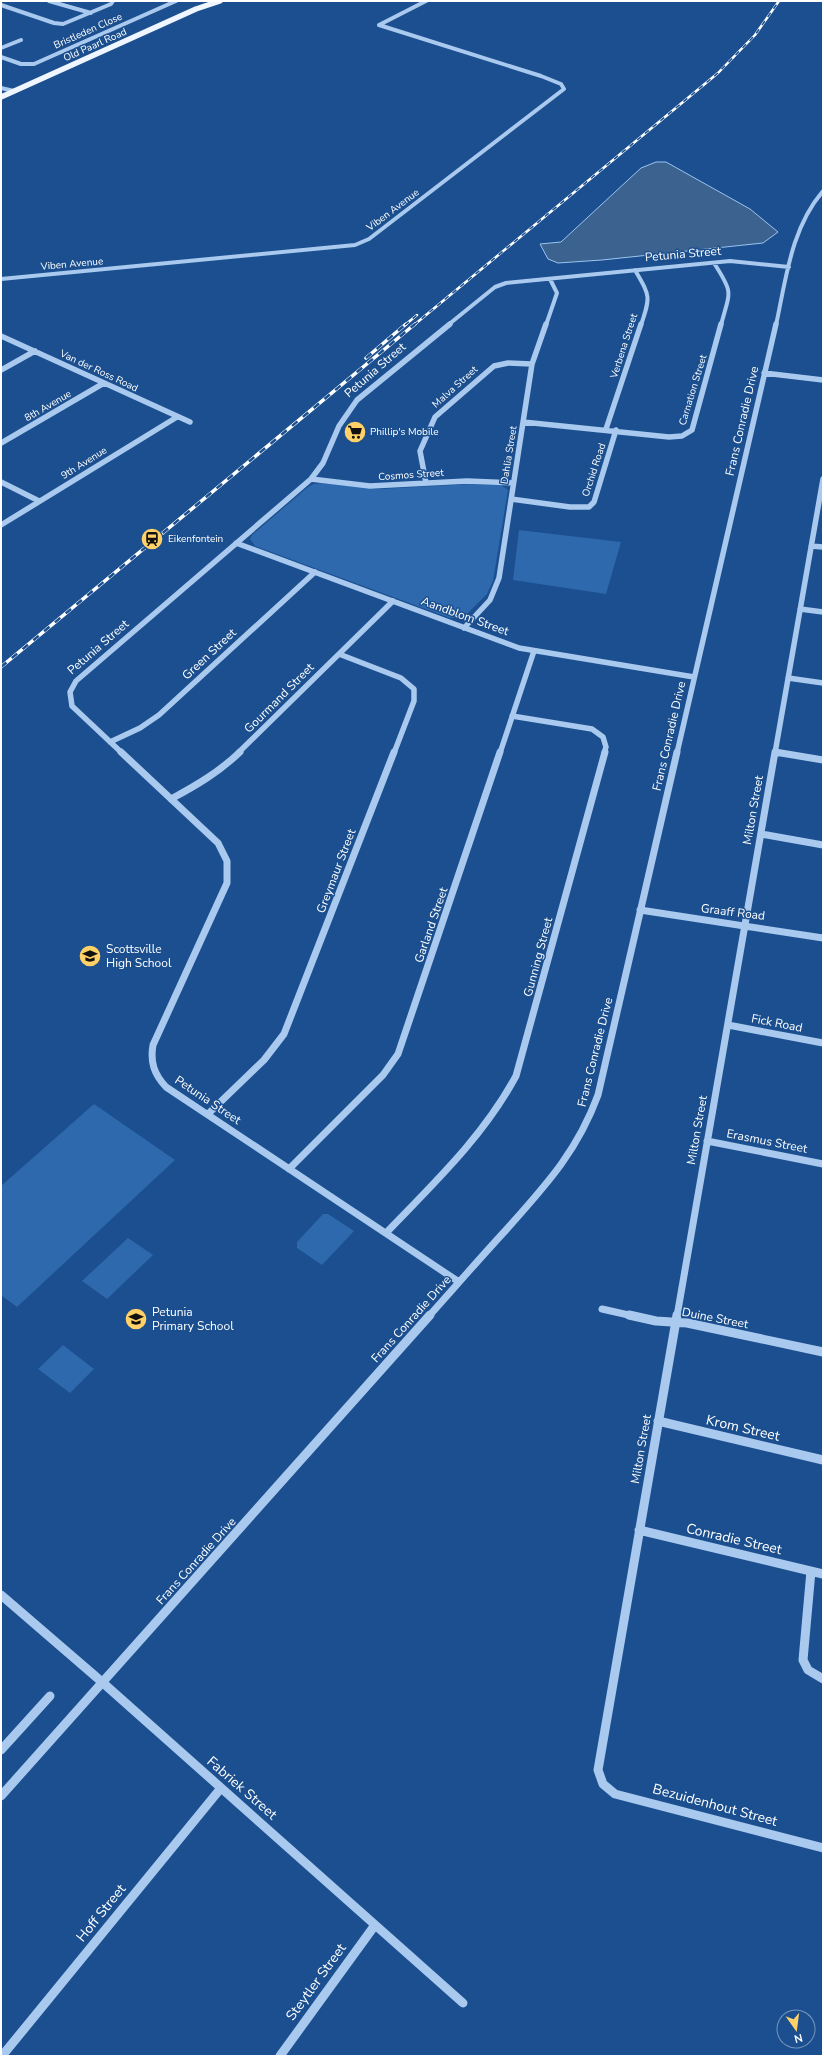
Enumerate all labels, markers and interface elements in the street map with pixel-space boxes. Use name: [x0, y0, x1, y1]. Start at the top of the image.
street label: Bristleden Close: [51, 10, 125, 52]
street label: Old Paarl Road: [61, 25, 129, 65]
street label: Viben Avenue: [363, 186, 422, 235]
street label: Petunia Street: [644, 243, 723, 265]
street label: Viben Avenue: [39, 254, 104, 274]
street label: Verbena Street: [607, 311, 641, 381]
street label: Petunia Street: [341, 338, 410, 401]
street label: Van der Ross Road: [57, 346, 141, 395]
street label: Carnation Street: [676, 352, 711, 427]
street label: Malva Street: [429, 362, 481, 411]
street label: Frans Conradie Drive: [722, 365, 762, 477]
street label: 8th Avenue: [22, 387, 74, 425]
supermarket icon: Phillip's Mobile: [342, 419, 368, 445]
street label: Dahlia Street: [497, 424, 521, 485]
place label: Phillip's Mobile: [370, 425, 438, 439]
street label: Orchid Road: [579, 441, 609, 499]
street label: 9th Avenue: [58, 443, 110, 483]
street label: Cosmos Street: [378, 466, 445, 484]
station icon: Eikenfontein: [139, 526, 165, 552]
place label: Eikenfontein: [168, 532, 223, 546]
street label: Aandblom Street: [419, 593, 512, 640]
street label: Petunia Street: [64, 615, 133, 678]
street label: Green Street: [179, 624, 240, 683]
street label: Gourmand Street: [241, 659, 318, 736]
street label: Frans Conradie Drive: [649, 680, 689, 792]
street label: Milton Street: [739, 773, 767, 846]
street label: Greymaur Street: [313, 826, 360, 915]
street label: Garland Street: [411, 884, 452, 965]
street label: Graaff Road: [700, 900, 766, 924]
street label: Gunning Street: [520, 915, 556, 998]
place label: Scottsville High School: [106, 941, 172, 971]
school or university icon: Scottsville High School: [77, 943, 103, 969]
street label: Frans Conradie Drive: [574, 996, 616, 1108]
street label: Fick Road: [750, 1010, 804, 1036]
street label: Petunia Street: [172, 1072, 245, 1128]
street label: Milton Street: [683, 1093, 711, 1166]
street label: Erasmus Street: [725, 1125, 810, 1157]
street label: Frans Conradie Drive: [368, 1272, 454, 1366]
place label: Petunia Primary School: [152, 1304, 234, 1334]
street label: Duine Street: [680, 1304, 750, 1332]
school or university icon: Petunia Primary School: [123, 1306, 149, 1332]
street label: Krom Street: [704, 1410, 782, 1446]
street label: Milton Street: [627, 1412, 655, 1485]
street label: Frans Conradie Drive: [153, 1514, 239, 1608]
street label: Conradie Street: [684, 1519, 784, 1559]
street label: Fabriek Street: [203, 1752, 281, 1824]
street label: Bezuidenhout Street: [651, 1779, 780, 1831]
street label: Hoff Street: [72, 1880, 130, 1946]
street label: Steytler Street: [281, 1939, 351, 2025]
north arrow: [776, 2009, 816, 2049]
text: N: [792, 2030, 804, 2046]

